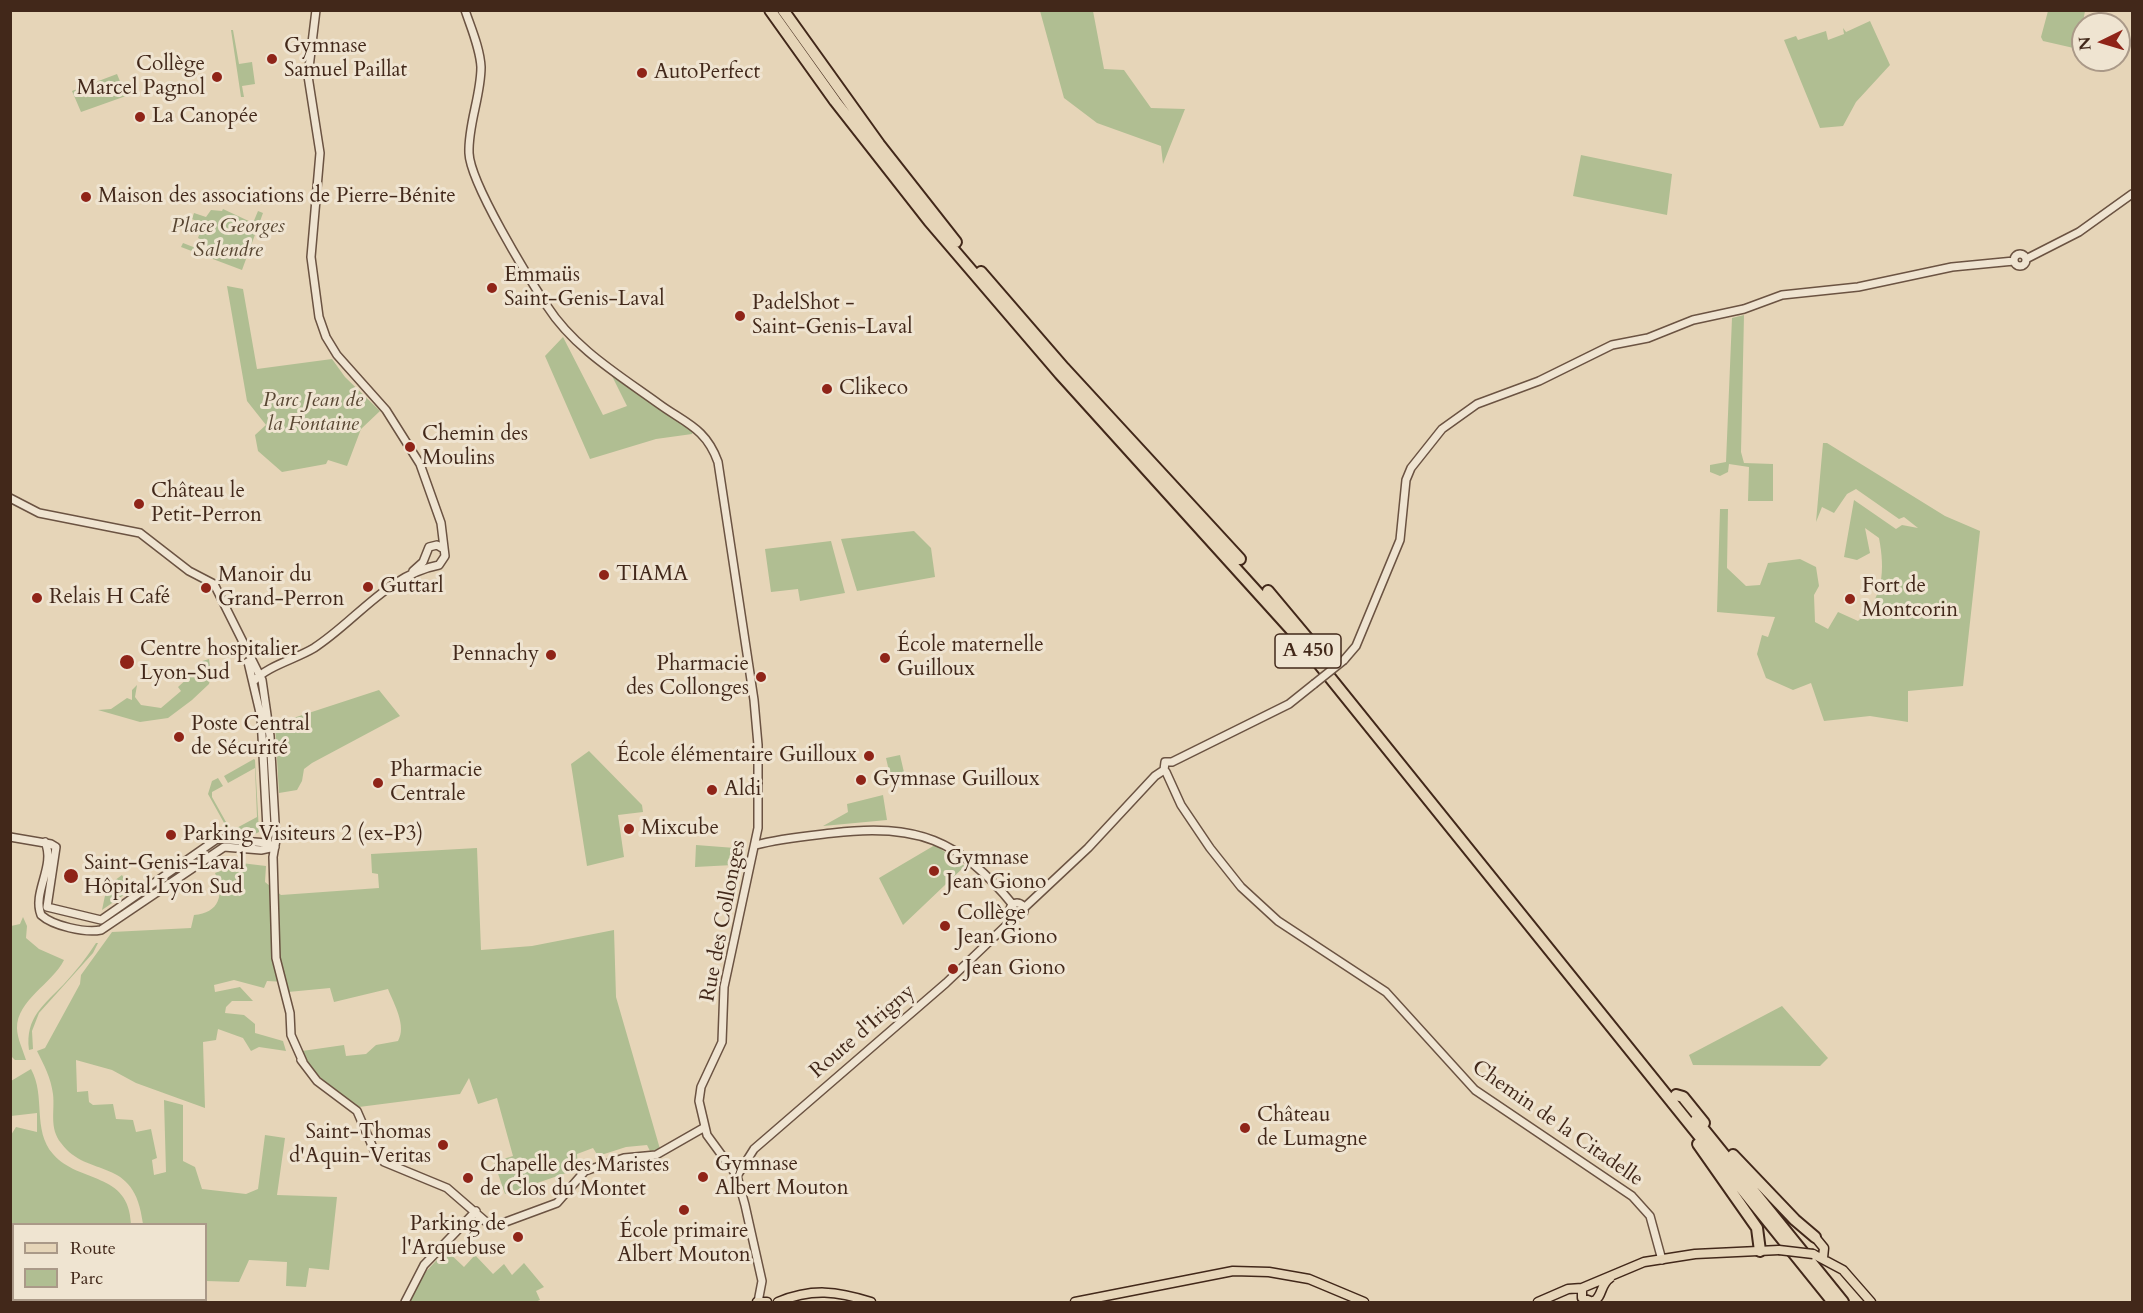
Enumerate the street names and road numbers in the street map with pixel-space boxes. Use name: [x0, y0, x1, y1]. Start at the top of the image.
road number: A 450: [1275, 634, 1341, 668]
street label: Rue des Collonges: [696, 838, 752, 1004]
street label: Route d'Irigny: [805, 980, 921, 1084]
street label: Chemin de la Citadelle: [1466, 1055, 1648, 1193]

